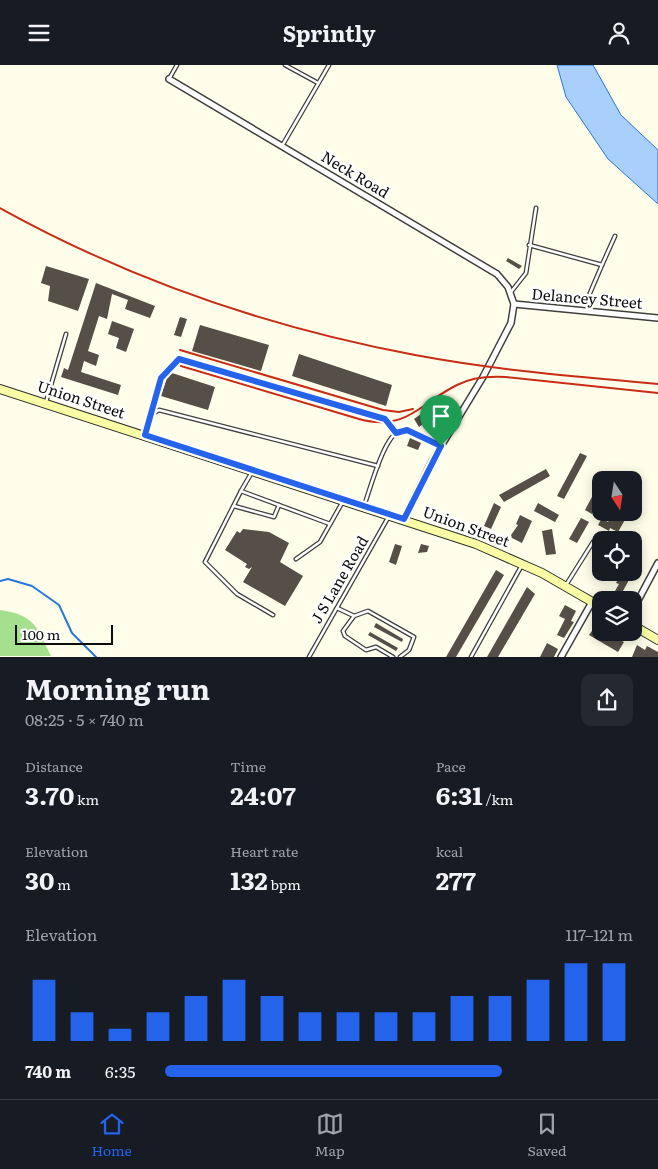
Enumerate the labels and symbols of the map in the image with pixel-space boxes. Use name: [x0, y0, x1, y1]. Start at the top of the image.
street label: Neck Road: [318, 144, 394, 203]
street label: Delancey Street: [531, 281, 644, 314]
street label: Union Street: [35, 374, 128, 424]
pin: [420, 395, 462, 446]
north arrow: [592, 471, 642, 521]
street label: Union Street: [420, 499, 513, 552]
street label: J S Lane Road: [304, 531, 373, 627]
scale bar: [15, 621, 112, 645]

